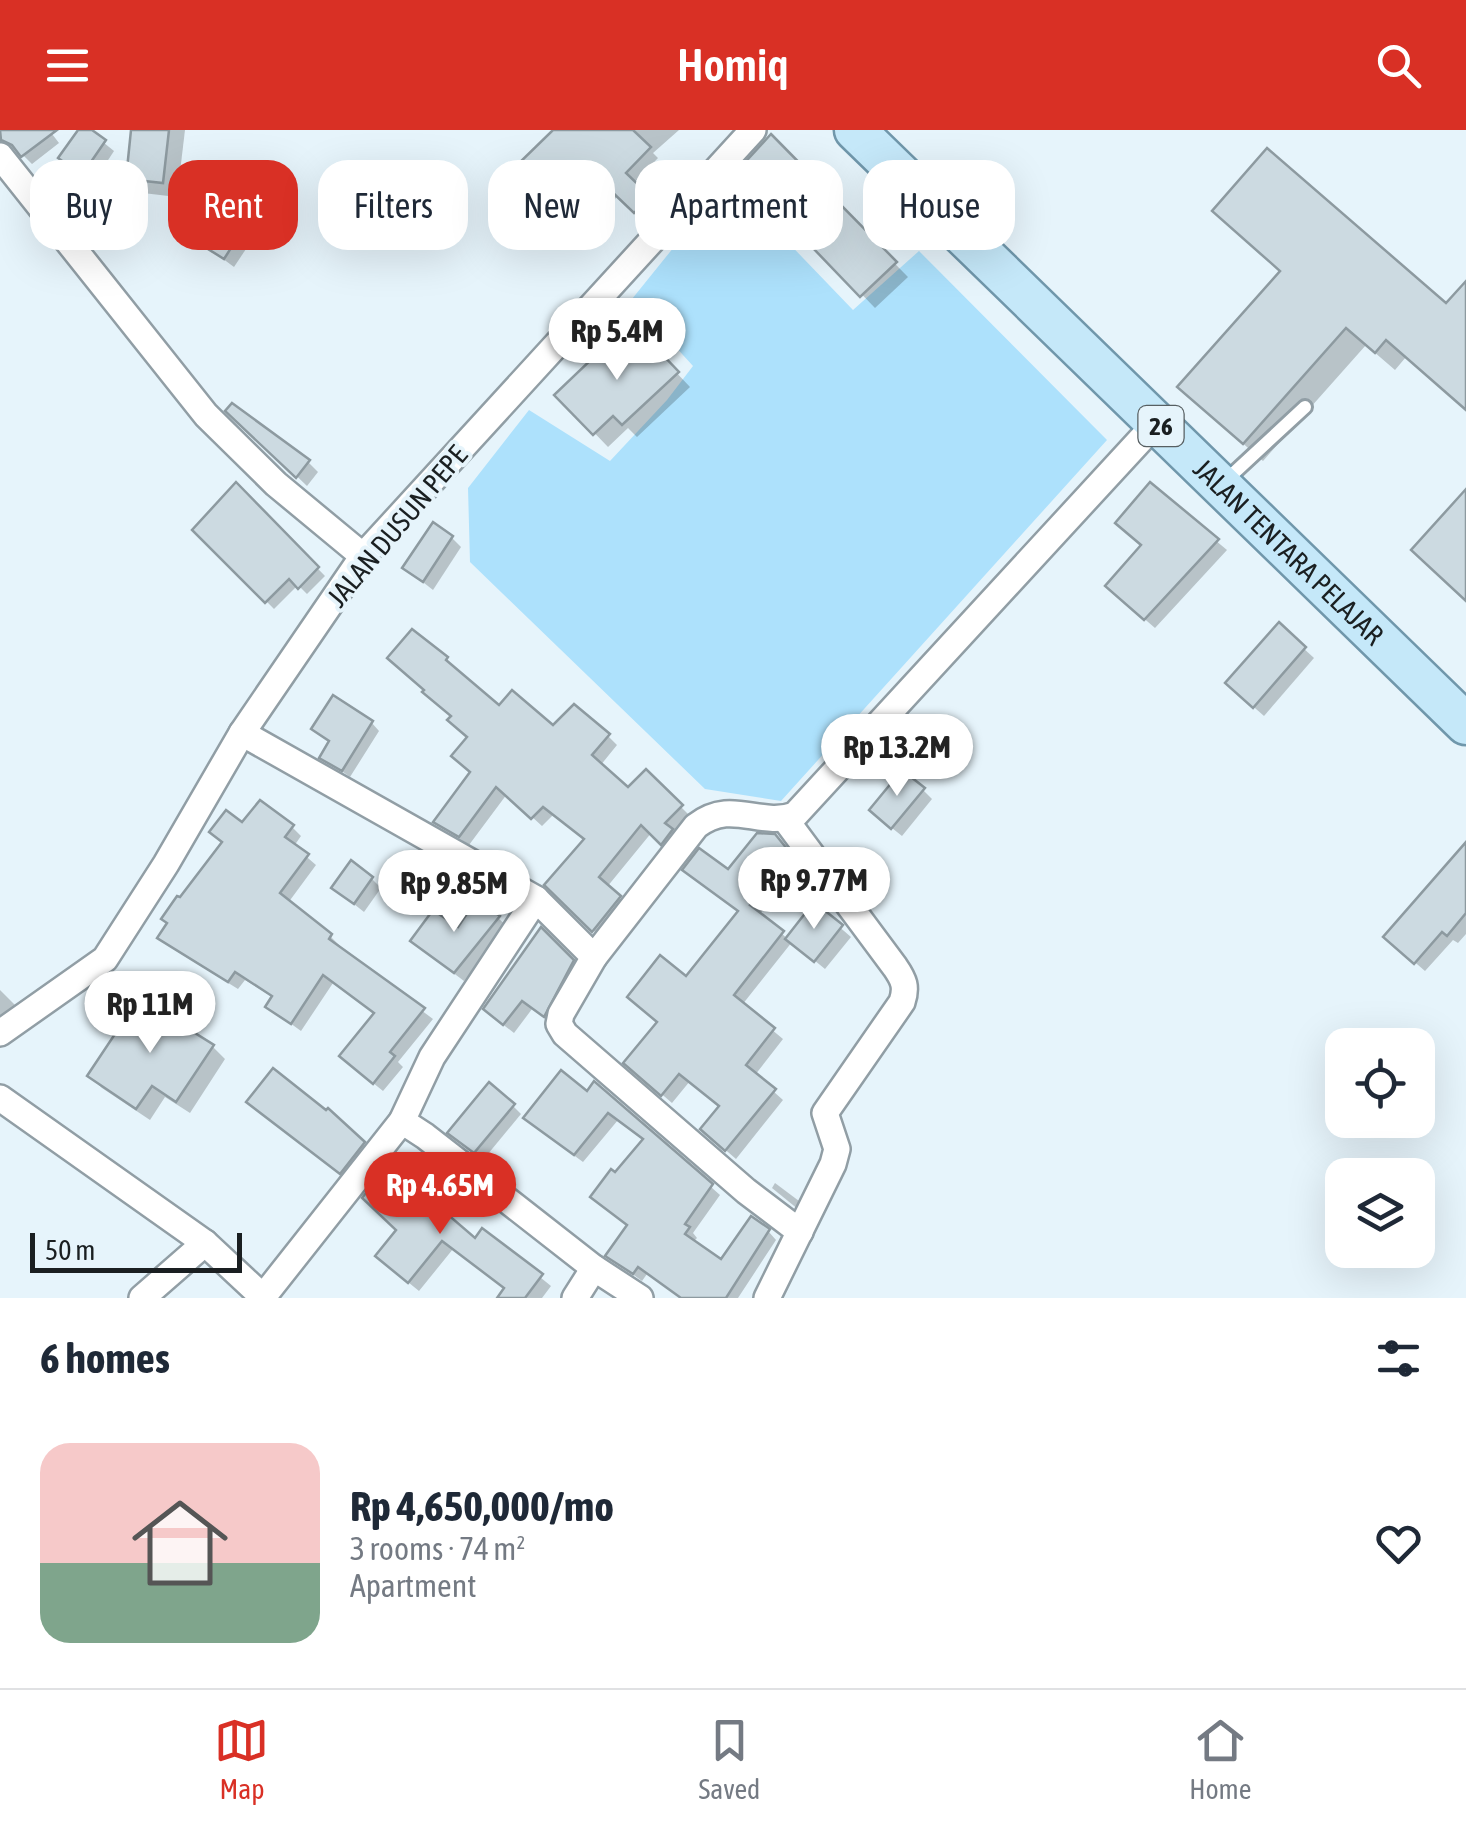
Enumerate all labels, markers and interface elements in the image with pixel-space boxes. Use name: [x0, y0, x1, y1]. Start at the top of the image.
icon: menu: [40, 38, 95, 93]
icon: search: [1371, 38, 1426, 93]
text: Homiq: [677, 39, 789, 91]
chip: Buy: [30, 160, 148, 250]
chip: Rent: [168, 160, 298, 250]
chip: Filters: [318, 160, 468, 250]
chip: New: [488, 160, 615, 250]
chip: Apartment: [635, 160, 843, 250]
chip: House: [863, 160, 1015, 250]
pin: Rp 5.4M: [525, 298, 709, 383]
text: Rp 5.4M: [571, 312, 663, 349]
road number: 26: [1138, 406, 1184, 446]
street label: JALAN DUSUN PEPE: [321, 439, 473, 613]
street label: JALAN TENTARA PELAJAR: [1187, 452, 1390, 651]
pin: Rp 13.2M: [794, 714, 1000, 799]
text: Rp 13.2M: [843, 728, 951, 765]
pin: Rp 9.77M: [711, 847, 917, 932]
pin: Rp 9.85M: [351, 850, 557, 935]
text: Rp 9.77M: [760, 861, 868, 898]
text: Rp 9.85M: [400, 864, 508, 901]
pin: Rp 11M: [69, 971, 231, 1056]
text: Rp 11M: [106, 985, 194, 1022]
map controls: [1325, 1028, 1435, 1268]
button: locate: [1325, 1028, 1435, 1138]
pin: Rp 4.65M: [337, 1152, 543, 1237]
button: layers: [1325, 1158, 1435, 1268]
text: Rp 4.65M: [386, 1166, 494, 1203]
scale bar: [30, 1228, 242, 1272]
text: 50 m: [45, 1234, 95, 1266]
icon: filters: [1371, 1331, 1426, 1386]
text: 6 homes: [40, 1334, 170, 1382]
text: Rp 4,650,000/mo: [350, 1482, 614, 1530]
icon: home: [120, 1483, 240, 1603]
icon: heart: [1371, 1516, 1426, 1571]
text: 3 rooms · 74 m²: [350, 1530, 525, 1567]
text: Apartment: [350, 1567, 476, 1604]
tab: Map: [214, 1713, 269, 1805]
tab: Saved: [698, 1713, 760, 1805]
tab: Home: [1189, 1713, 1252, 1805]

